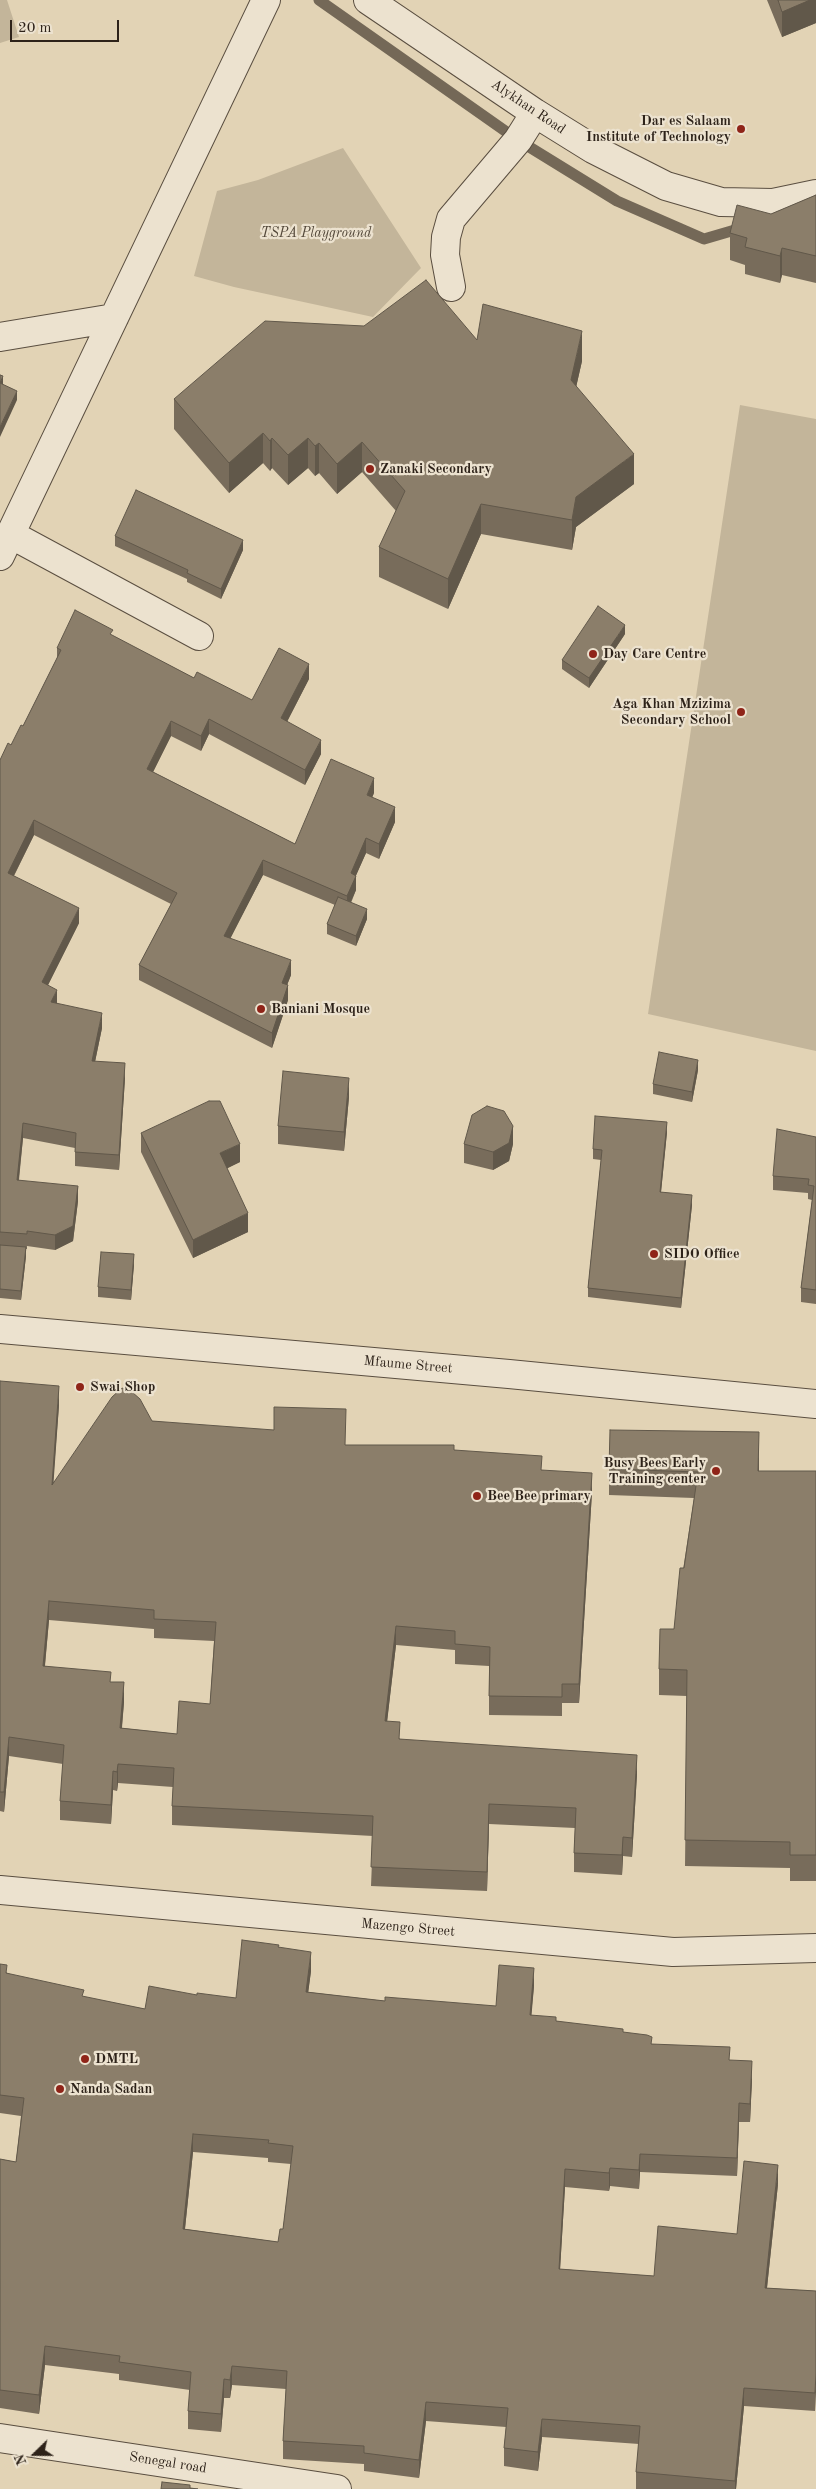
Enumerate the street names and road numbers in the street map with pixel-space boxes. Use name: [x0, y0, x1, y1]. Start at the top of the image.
street label: Alykhan Road: [487, 76, 569, 138]
street label: Mfaume Street: [363, 1353, 453, 1377]
street label: Mazengo Street: [360, 1916, 456, 1940]
street label: Senegal road: [128, 2449, 208, 2477]

